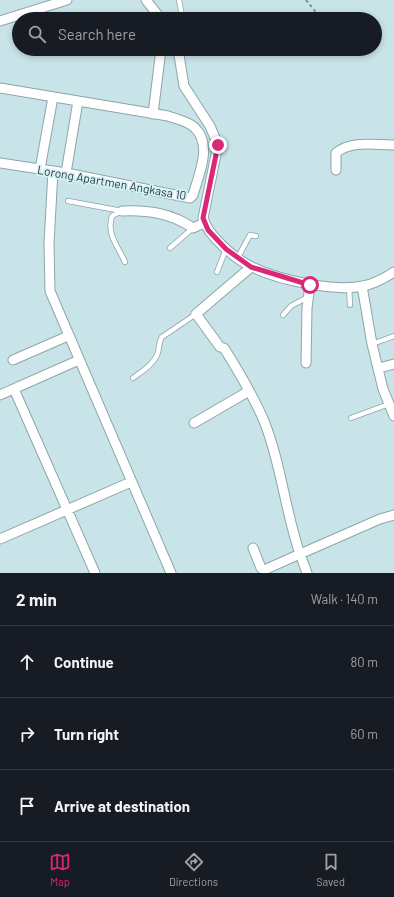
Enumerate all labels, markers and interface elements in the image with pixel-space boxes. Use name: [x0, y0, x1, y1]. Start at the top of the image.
search box: [12, 12, 382, 56]
icon: search: [26, 23, 48, 45]
text: Search here: [58, 25, 136, 43]
route end: [209, 136, 227, 154]
street label: Lorong Apartmen Angkasa 10: [36, 162, 188, 202]
route start: [301, 276, 319, 294]
text: 2 min: [16, 589, 57, 609]
text: Walk · 140 m: [311, 591, 378, 607]
icon: ahead: [16, 651, 38, 673]
text: Continue: [54, 653, 114, 671]
text: 80 m: [351, 654, 378, 670]
icon: right: [16, 723, 38, 745]
text: Turn right: [54, 725, 119, 743]
text: 60 m: [351, 726, 378, 742]
icon: arrive: [16, 795, 38, 817]
text: Arrive at destination: [54, 797, 190, 815]
tab: Map: [49, 851, 71, 888]
tab: Directions: [169, 851, 218, 888]
tab: Saved: [316, 851, 345, 888]

